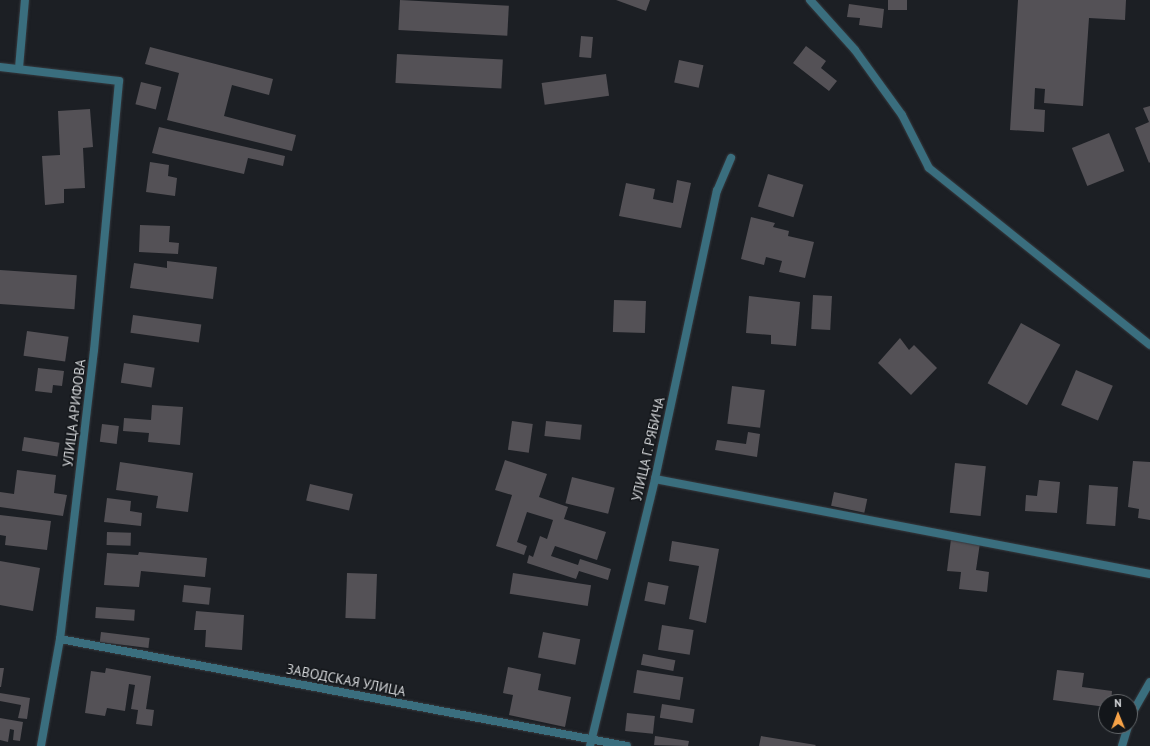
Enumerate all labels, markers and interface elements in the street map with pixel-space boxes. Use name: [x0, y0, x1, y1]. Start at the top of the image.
street label: УЛИЦА АРИФОВА: [59, 358, 89, 468]
street label: УЛИЦА Г. РЯБИЧА: [628, 394, 668, 504]
street label: ЗАВОДСКАЯ УЛИЦА: [285, 660, 407, 700]
north arrow: [1098, 694, 1138, 734]
text: N: [1114, 696, 1122, 710]

